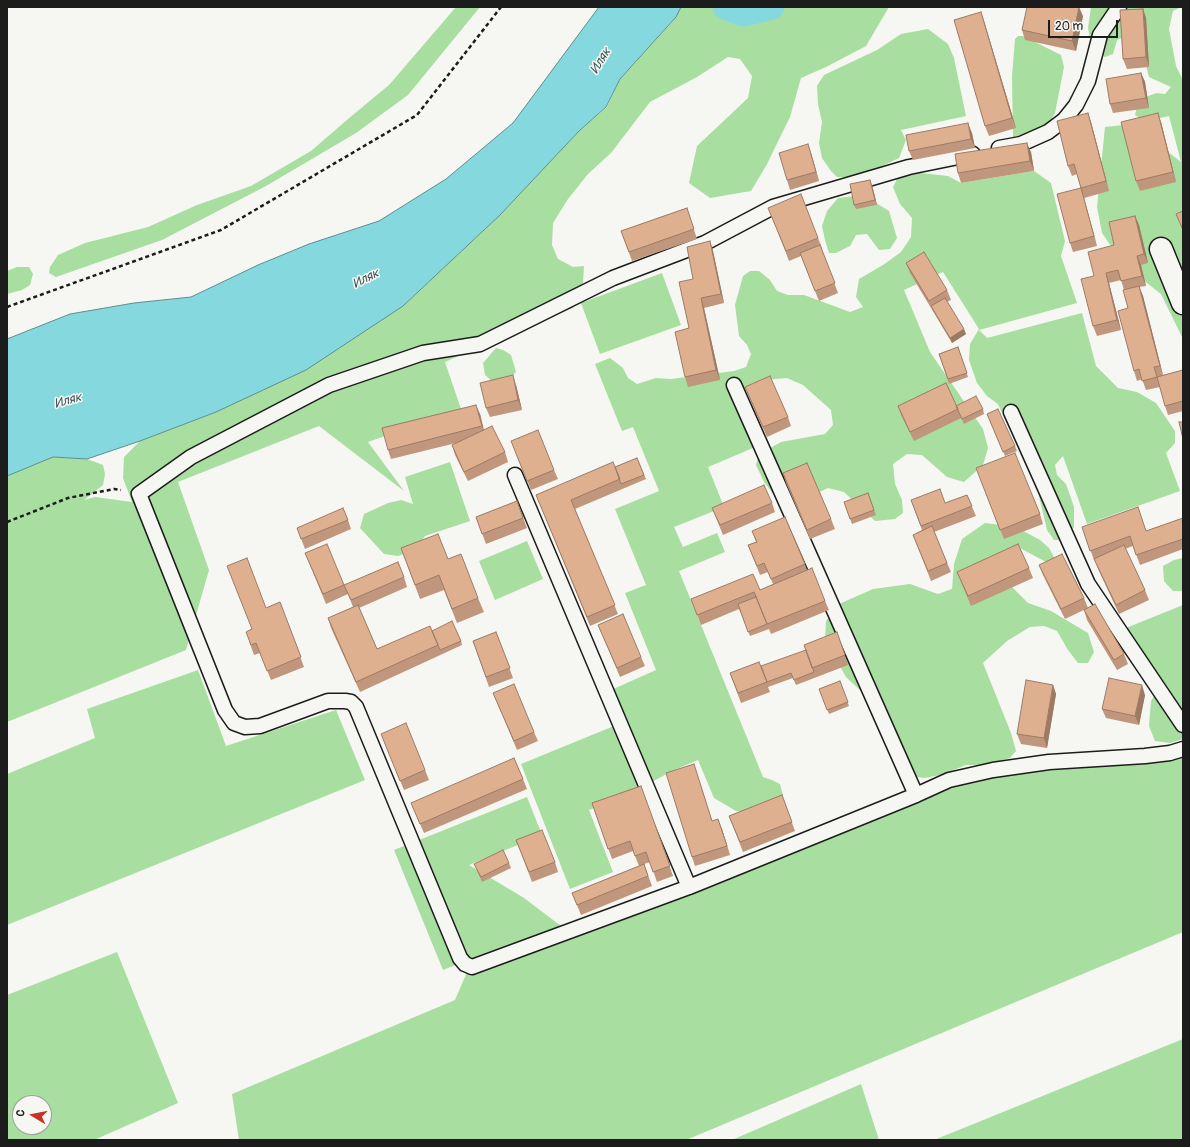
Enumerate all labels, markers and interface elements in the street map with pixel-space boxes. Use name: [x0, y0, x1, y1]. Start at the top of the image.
scale bar: [1050, 12, 1120, 38]
text: 20 m: [1055, 19, 1083, 34]
water label: Иляк: [587, 45, 615, 77]
water label: Иляк: [350, 266, 382, 292]
water label: Иляк: [53, 390, 83, 412]
north arrow: [12, 1095, 52, 1135]
text: С: [14, 1109, 28, 1117]

